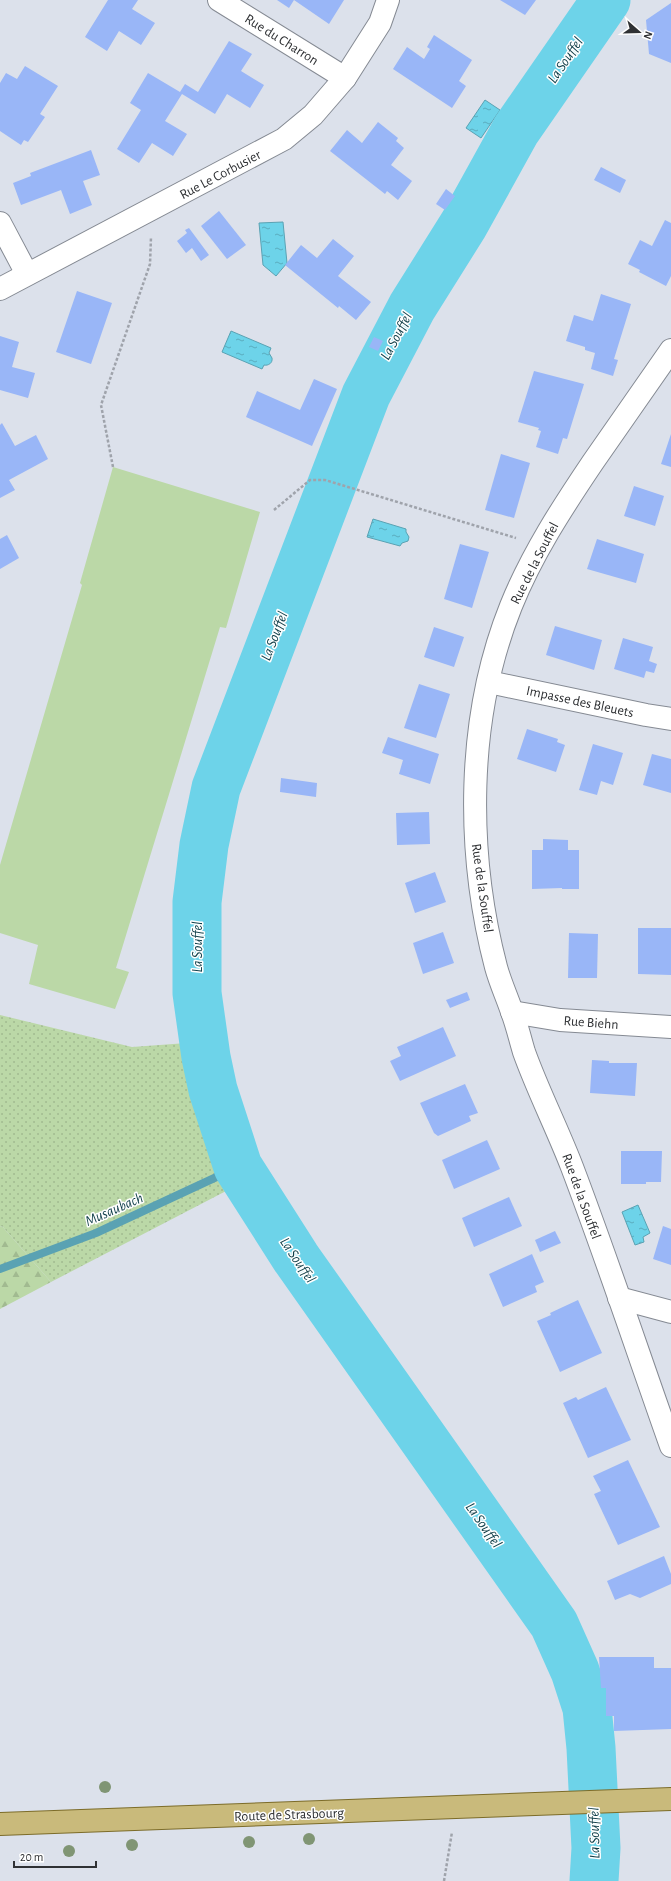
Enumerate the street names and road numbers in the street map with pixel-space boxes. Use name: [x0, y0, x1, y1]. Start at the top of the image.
street label: Rue du Charron: [242, 12, 321, 68]
street label: Rue Le Corbusier: [177, 147, 264, 202]
street label: Rue de la Souffel: [508, 520, 562, 607]
street label: Impasse des Bleuets: [525, 684, 635, 720]
street label: Rue de la Souffel: [469, 843, 495, 934]
street label: Rue Biehn: [563, 1014, 619, 1032]
street label: Rue de la Souffel: [559, 1152, 603, 1241]
street label: Route de Strasbourg: [234, 1806, 344, 1824]

